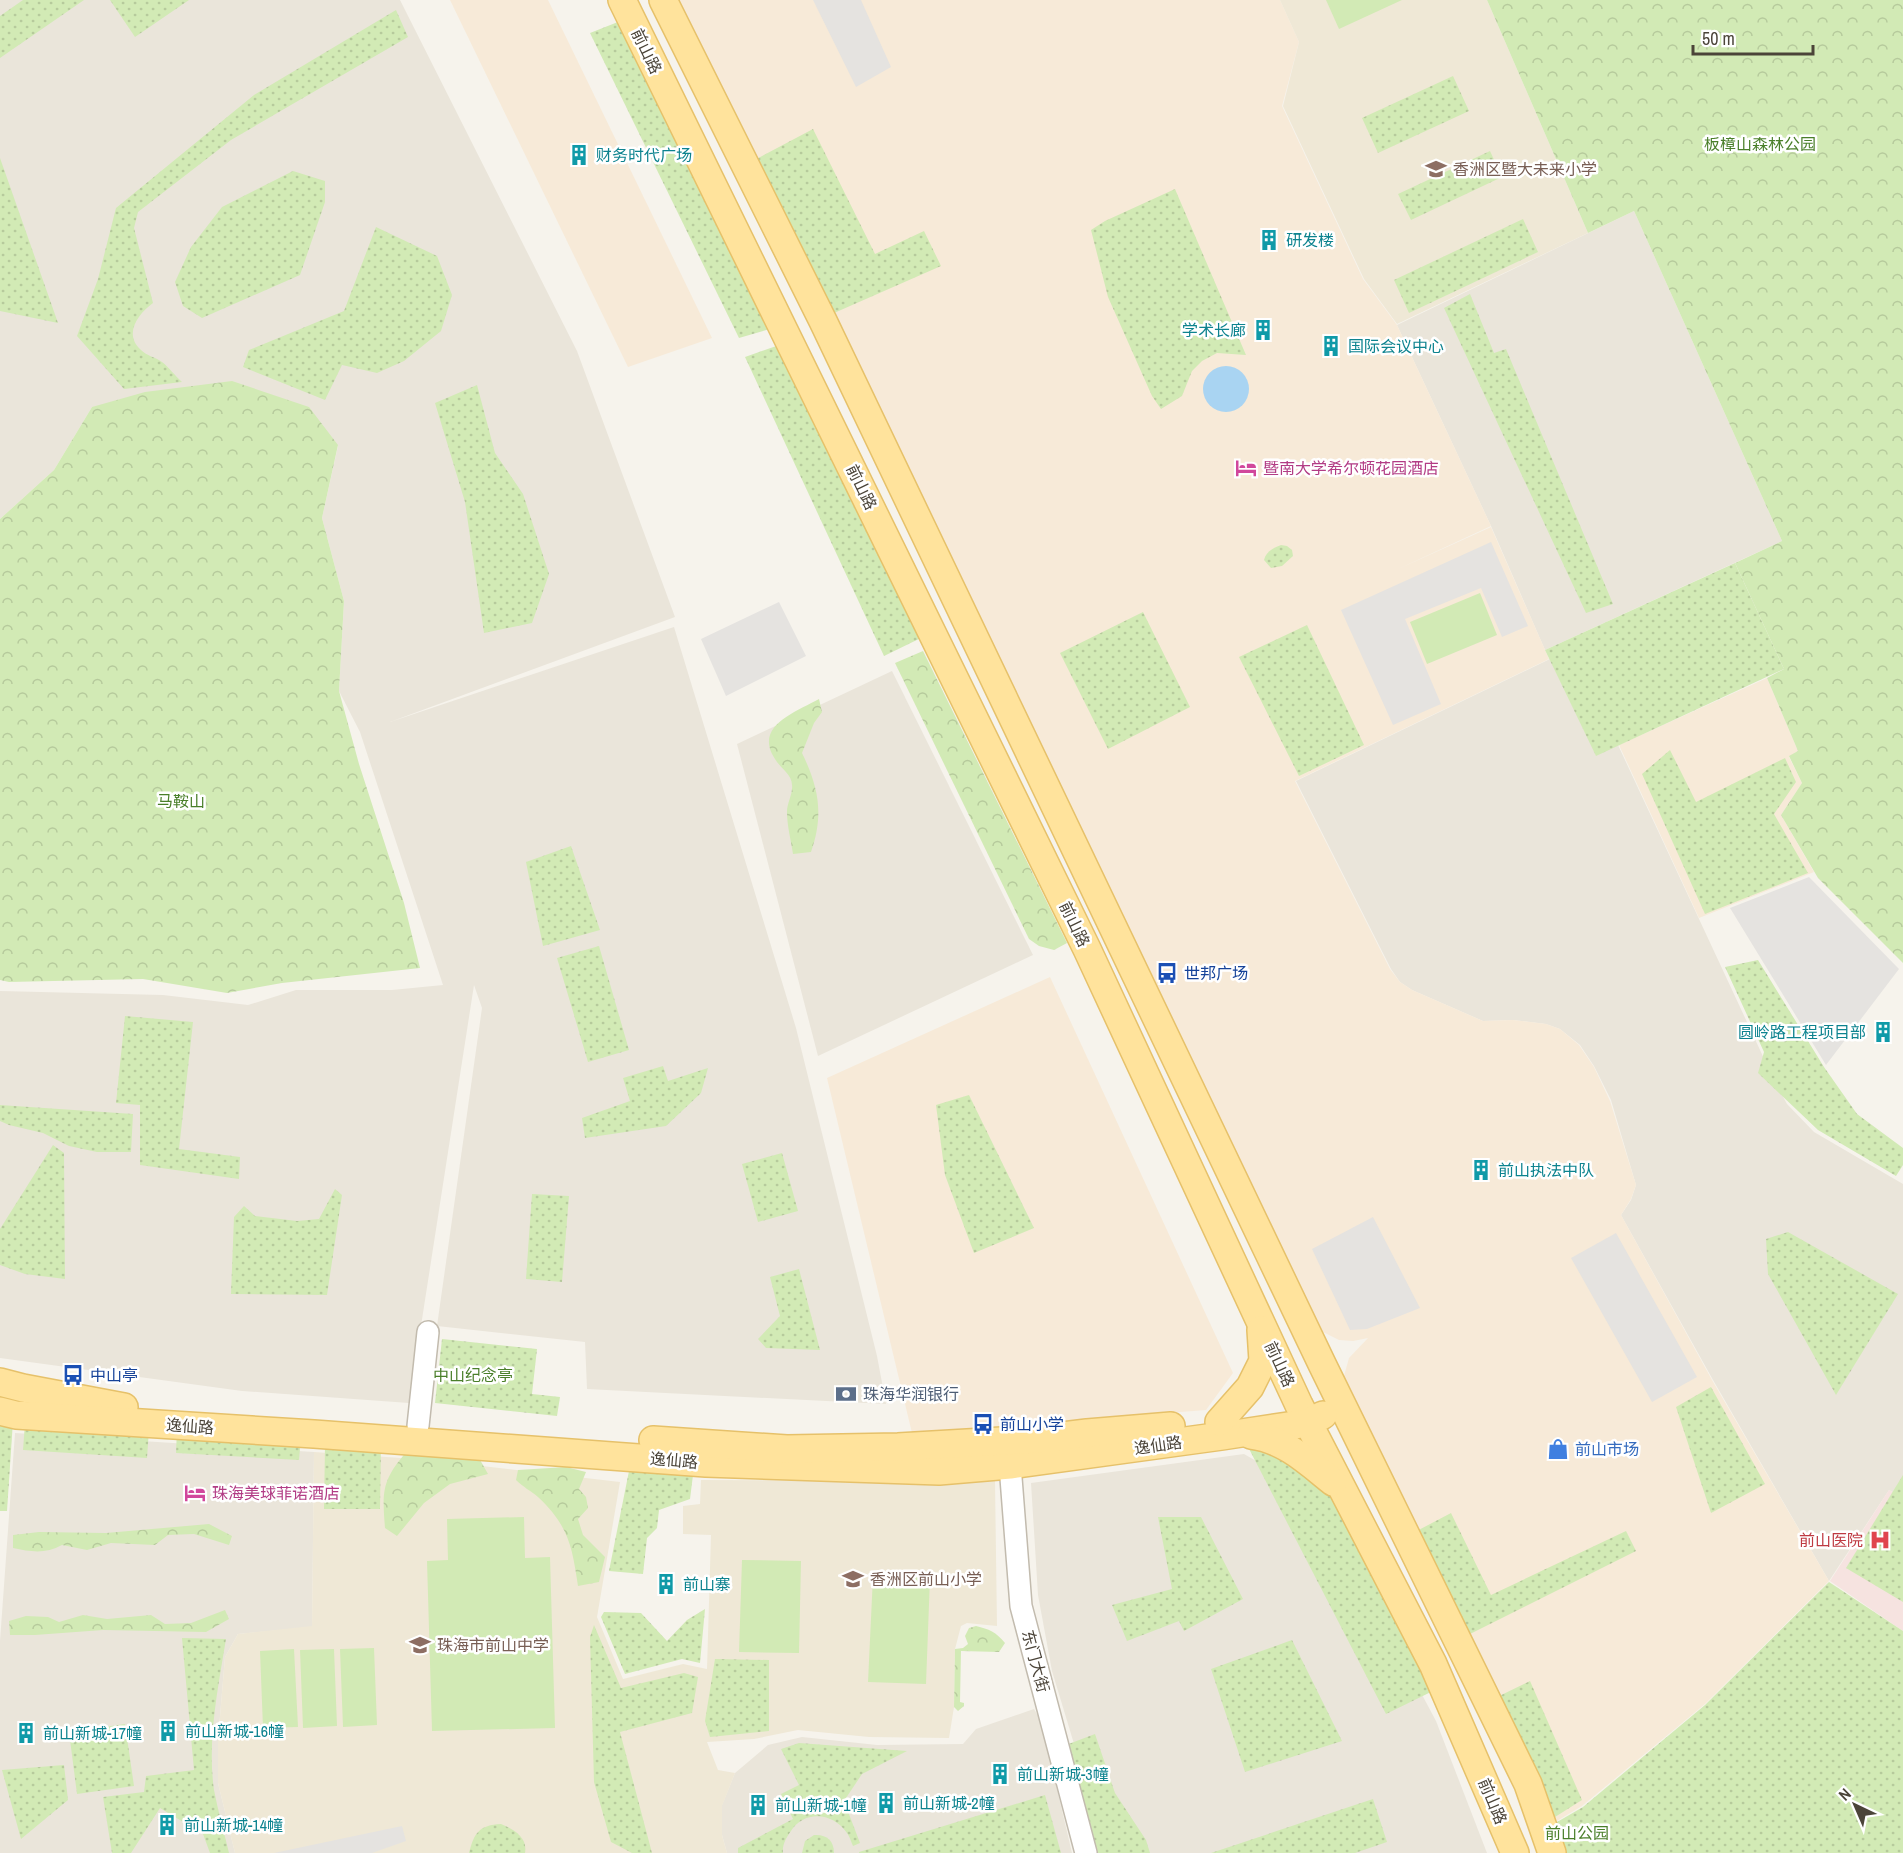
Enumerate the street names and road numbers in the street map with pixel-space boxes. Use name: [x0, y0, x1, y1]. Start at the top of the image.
street label: 前山路: [627, 25, 667, 77]
street label: 前山路: [842, 461, 882, 513]
street label: 前山路: [1055, 898, 1095, 950]
street label: 前山路: [1260, 1338, 1300, 1390]
street label: 逸仙路: [165, 1413, 215, 1439]
street label: 逸仙路: [1133, 1431, 1183, 1459]
street label: 逸仙路: [649, 1447, 699, 1473]
street label: 东门大街: [1017, 1627, 1055, 1695]
street label: 前山路: [1473, 1775, 1513, 1827]

